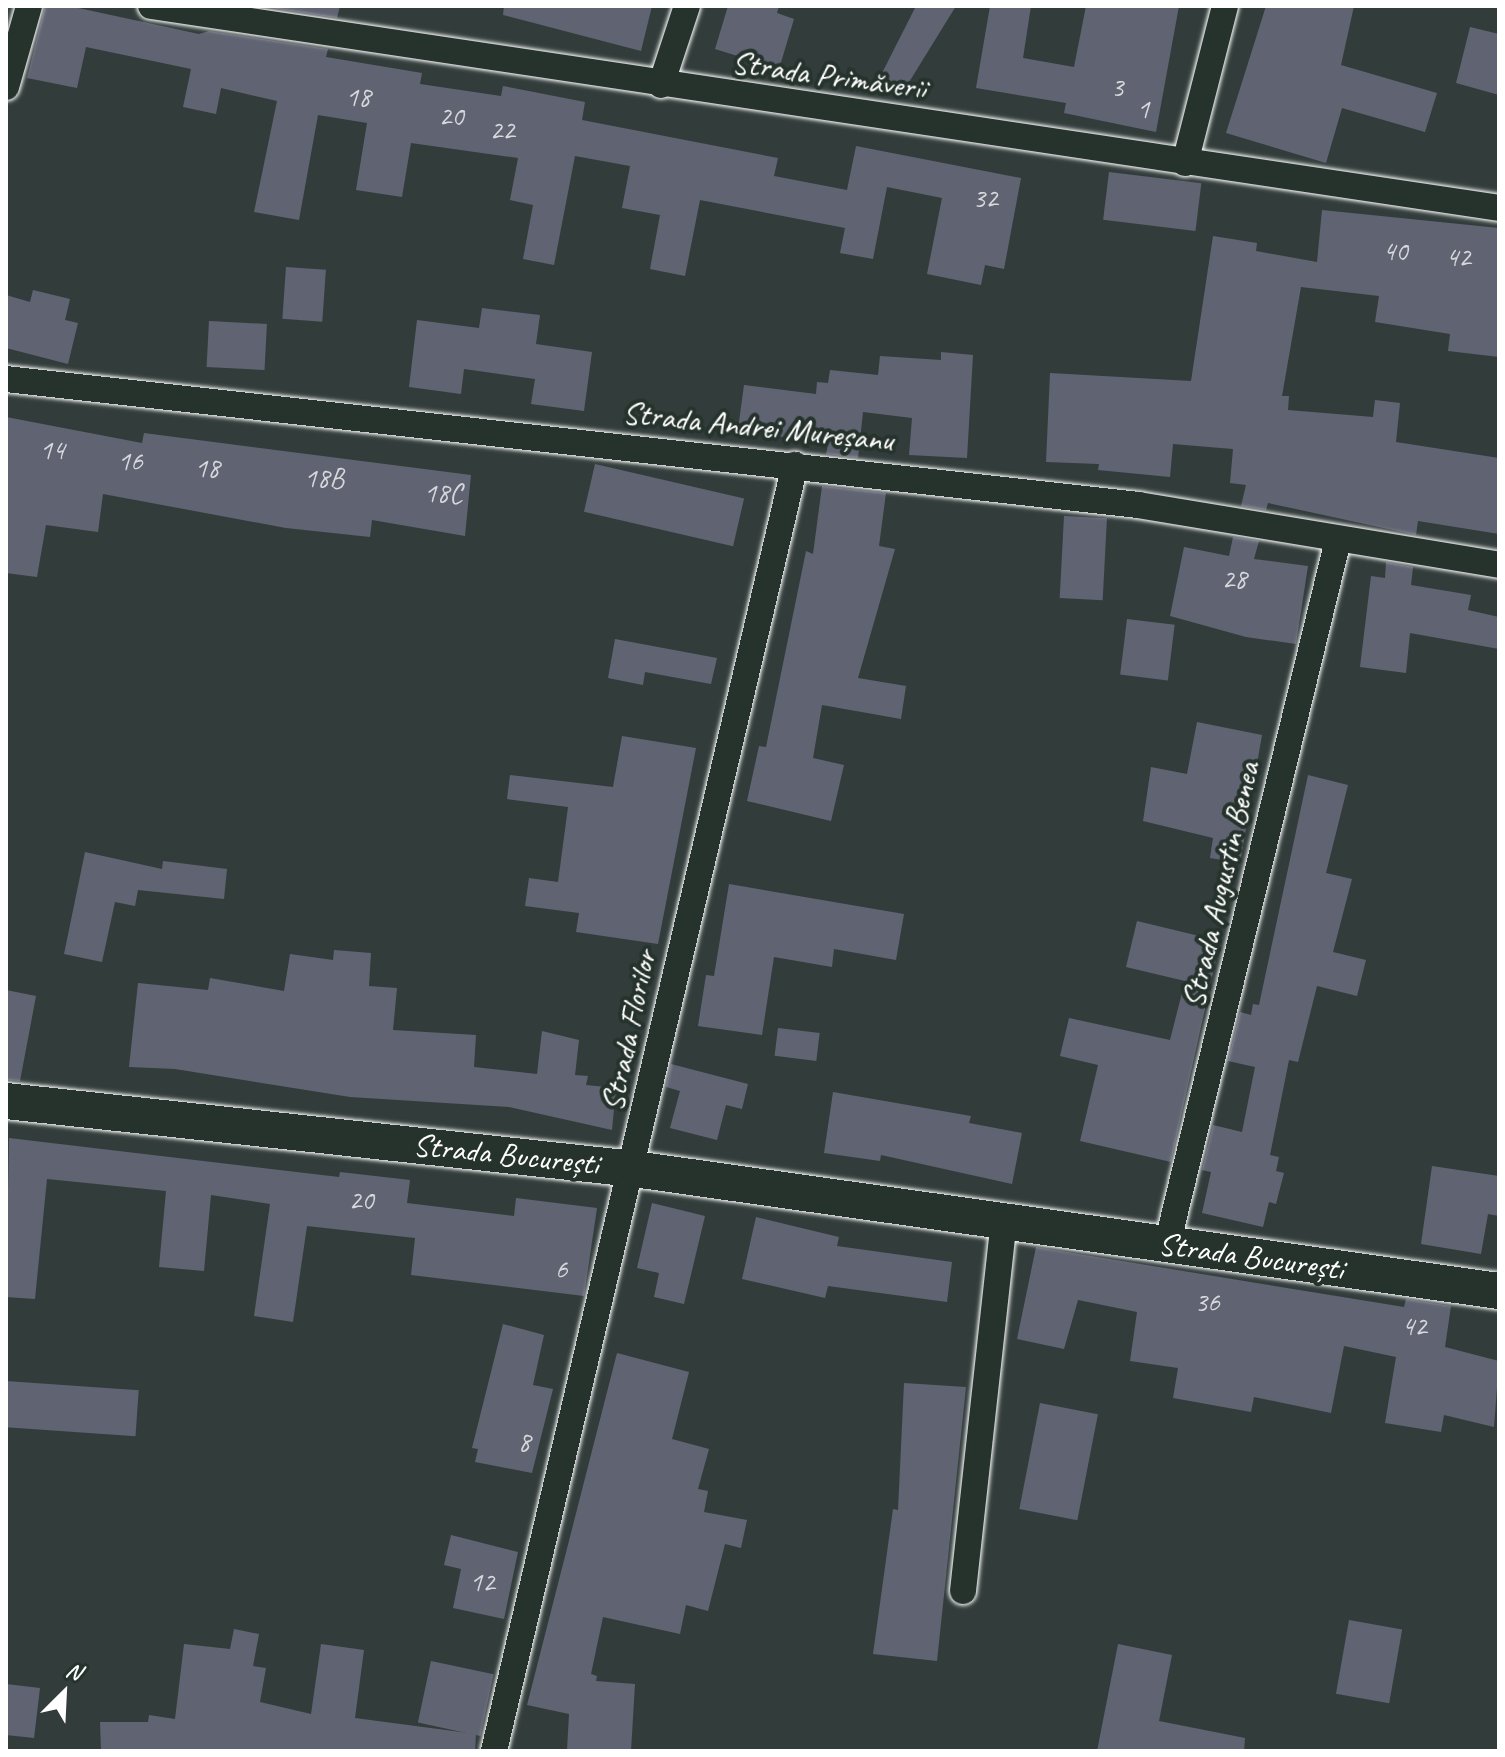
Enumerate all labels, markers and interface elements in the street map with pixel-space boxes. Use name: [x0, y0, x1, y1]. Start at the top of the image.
street label: Strada Primăverii: [729, 43, 929, 109]
house number: 3: [1111, 70, 1123, 104]
house number: 18: [345, 80, 371, 114]
house number: 1: [1137, 92, 1149, 126]
house number: 20: [438, 99, 464, 133]
house number: 22: [489, 113, 515, 147]
house number: 32: [972, 181, 998, 215]
house number: 40: [1382, 234, 1408, 268]
house number: 42: [1445, 240, 1471, 274]
street label: Strada Andrei Mureșanu: [621, 394, 895, 460]
house number: 14: [39, 433, 65, 467]
house number: 16: [117, 444, 143, 478]
house number: 18: [194, 451, 220, 485]
house number: 18B: [304, 461, 344, 495]
house number: 18C: [424, 476, 462, 510]
house number: 28: [1221, 562, 1247, 596]
street label: Strada Augustin Benea: [1174, 758, 1268, 1012]
street label: Strada Florilor: [593, 947, 665, 1115]
street label: Strada București: [411, 1126, 601, 1184]
house number: 20: [348, 1183, 374, 1217]
street label: Strada București: [1156, 1225, 1346, 1289]
house number: 6: [555, 1252, 567, 1286]
house number: 36: [1194, 1285, 1220, 1319]
house number: 42: [1401, 1309, 1427, 1343]
house number: 8: [518, 1425, 530, 1459]
house number: 12: [469, 1565, 495, 1599]
north arrow: [24, 1653, 104, 1733]
text: N: [62, 1656, 86, 1687]

